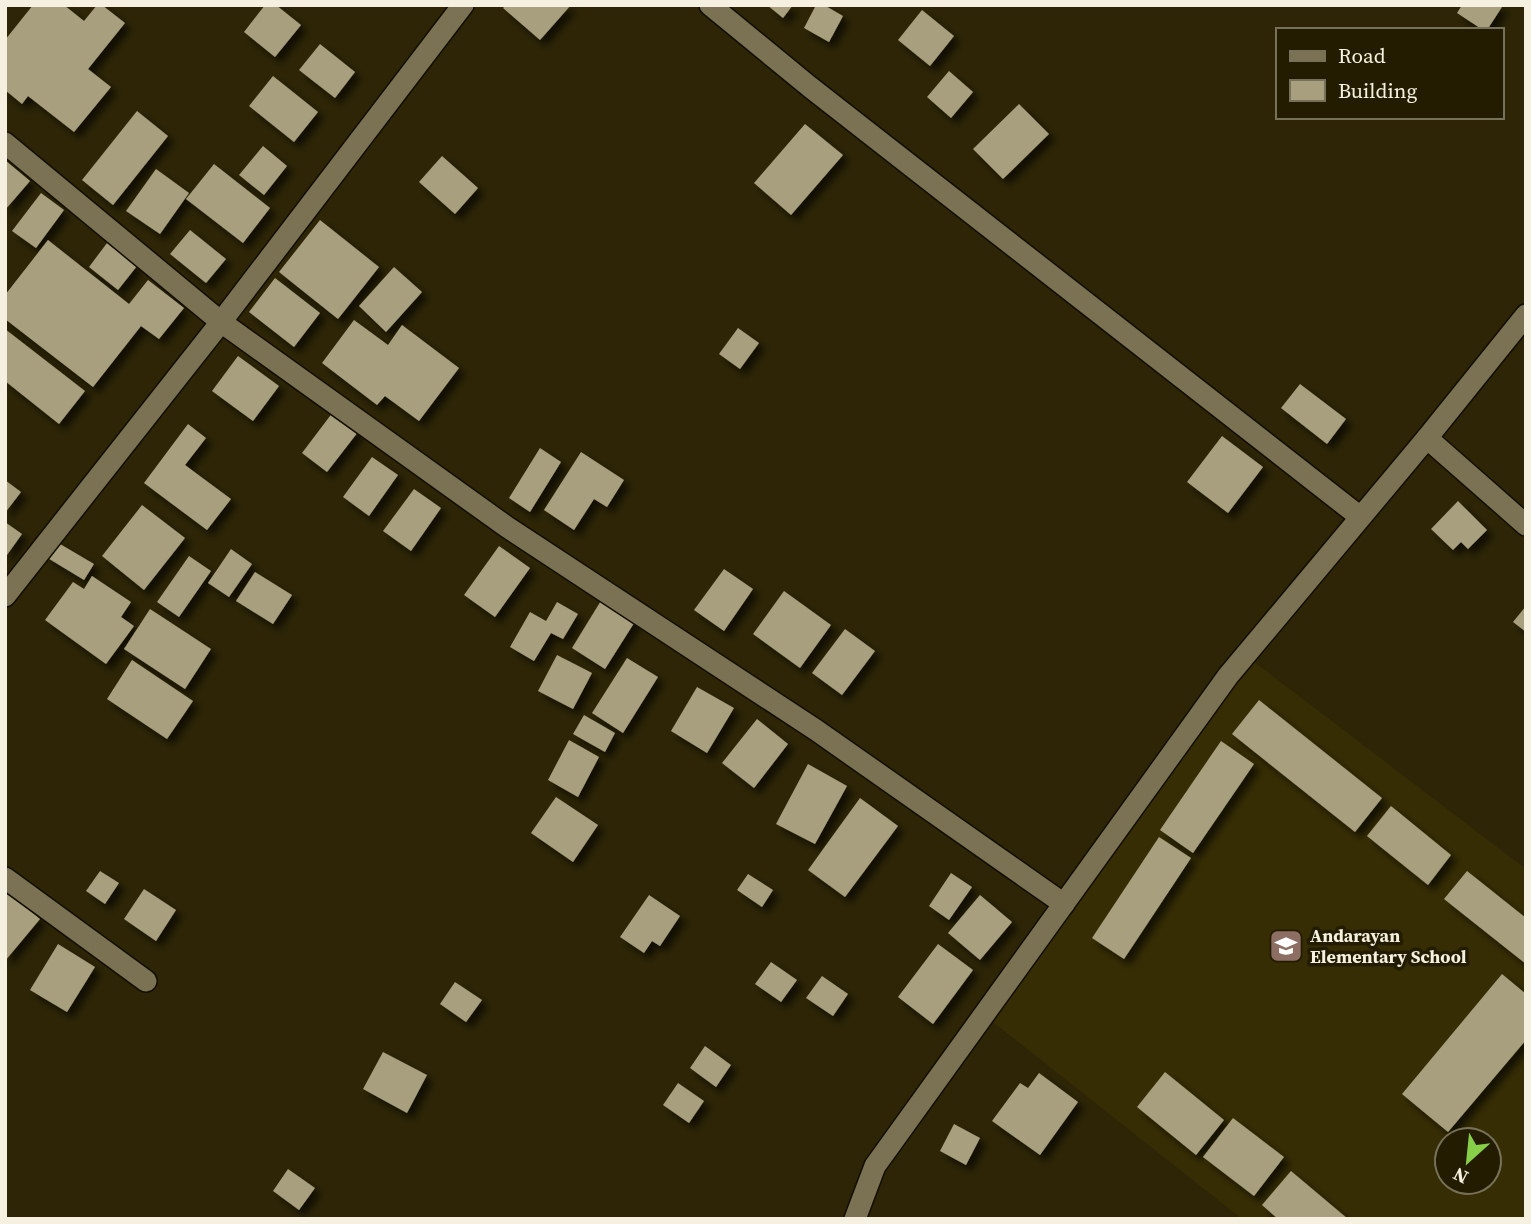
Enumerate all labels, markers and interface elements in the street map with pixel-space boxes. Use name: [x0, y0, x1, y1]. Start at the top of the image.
legend: [1276, 28, 1503, 119]
text: Road: [1338, 41, 1386, 70]
text: Building: [1338, 76, 1417, 105]
place label: Andarayan Elementary School: [1310, 923, 1467, 969]
school or university icon: Andarayan Elementary School: [1267, 927, 1305, 965]
north arrow: [1433, 1126, 1503, 1196]
text: N: [1448, 1161, 1472, 1191]

